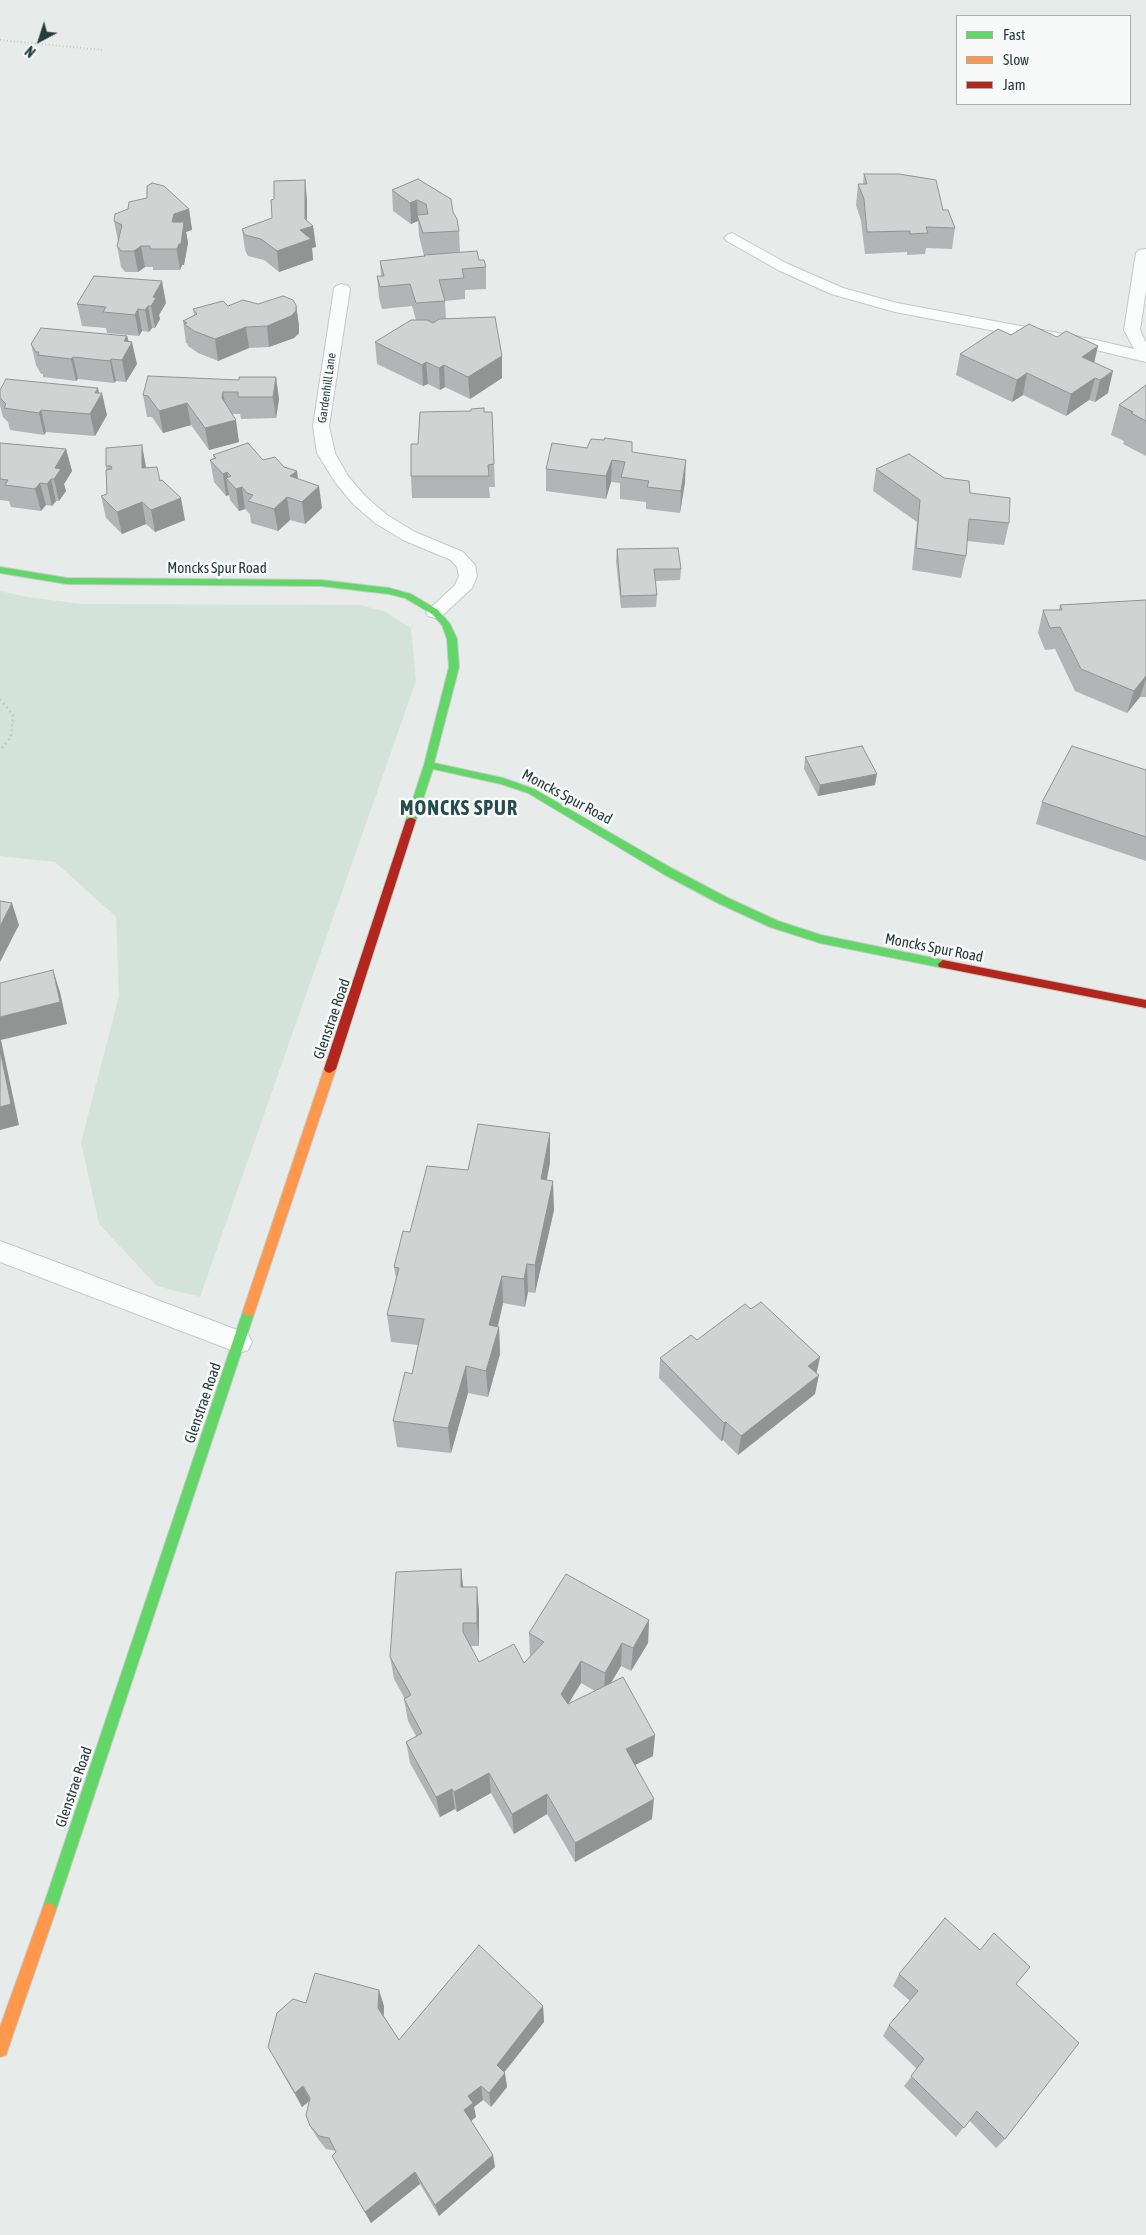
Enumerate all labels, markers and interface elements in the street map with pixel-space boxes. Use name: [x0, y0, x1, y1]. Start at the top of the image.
north arrow: [15, 15, 65, 65]
legend: [956, 15, 1131, 105]
text: Fast: [1003, 26, 1025, 43]
text: N: [22, 43, 39, 60]
text: Slow: [1003, 51, 1029, 68]
text: Jam: [1003, 76, 1026, 93]
street label: Gardenhill Lane: [315, 352, 339, 424]
street label: Moncks Spur Road: [167, 559, 267, 577]
street label: Moncks Spur Road: [519, 766, 615, 828]
district label: MONCKS SPUR: [399, 797, 519, 821]
street label: Moncks Spur Road: [883, 930, 985, 966]
street label: Glenstrae Road: [310, 976, 354, 1062]
street label: Glenstrae Road: [181, 1360, 225, 1446]
street label: Glenstrae Road: [52, 1744, 96, 1830]

